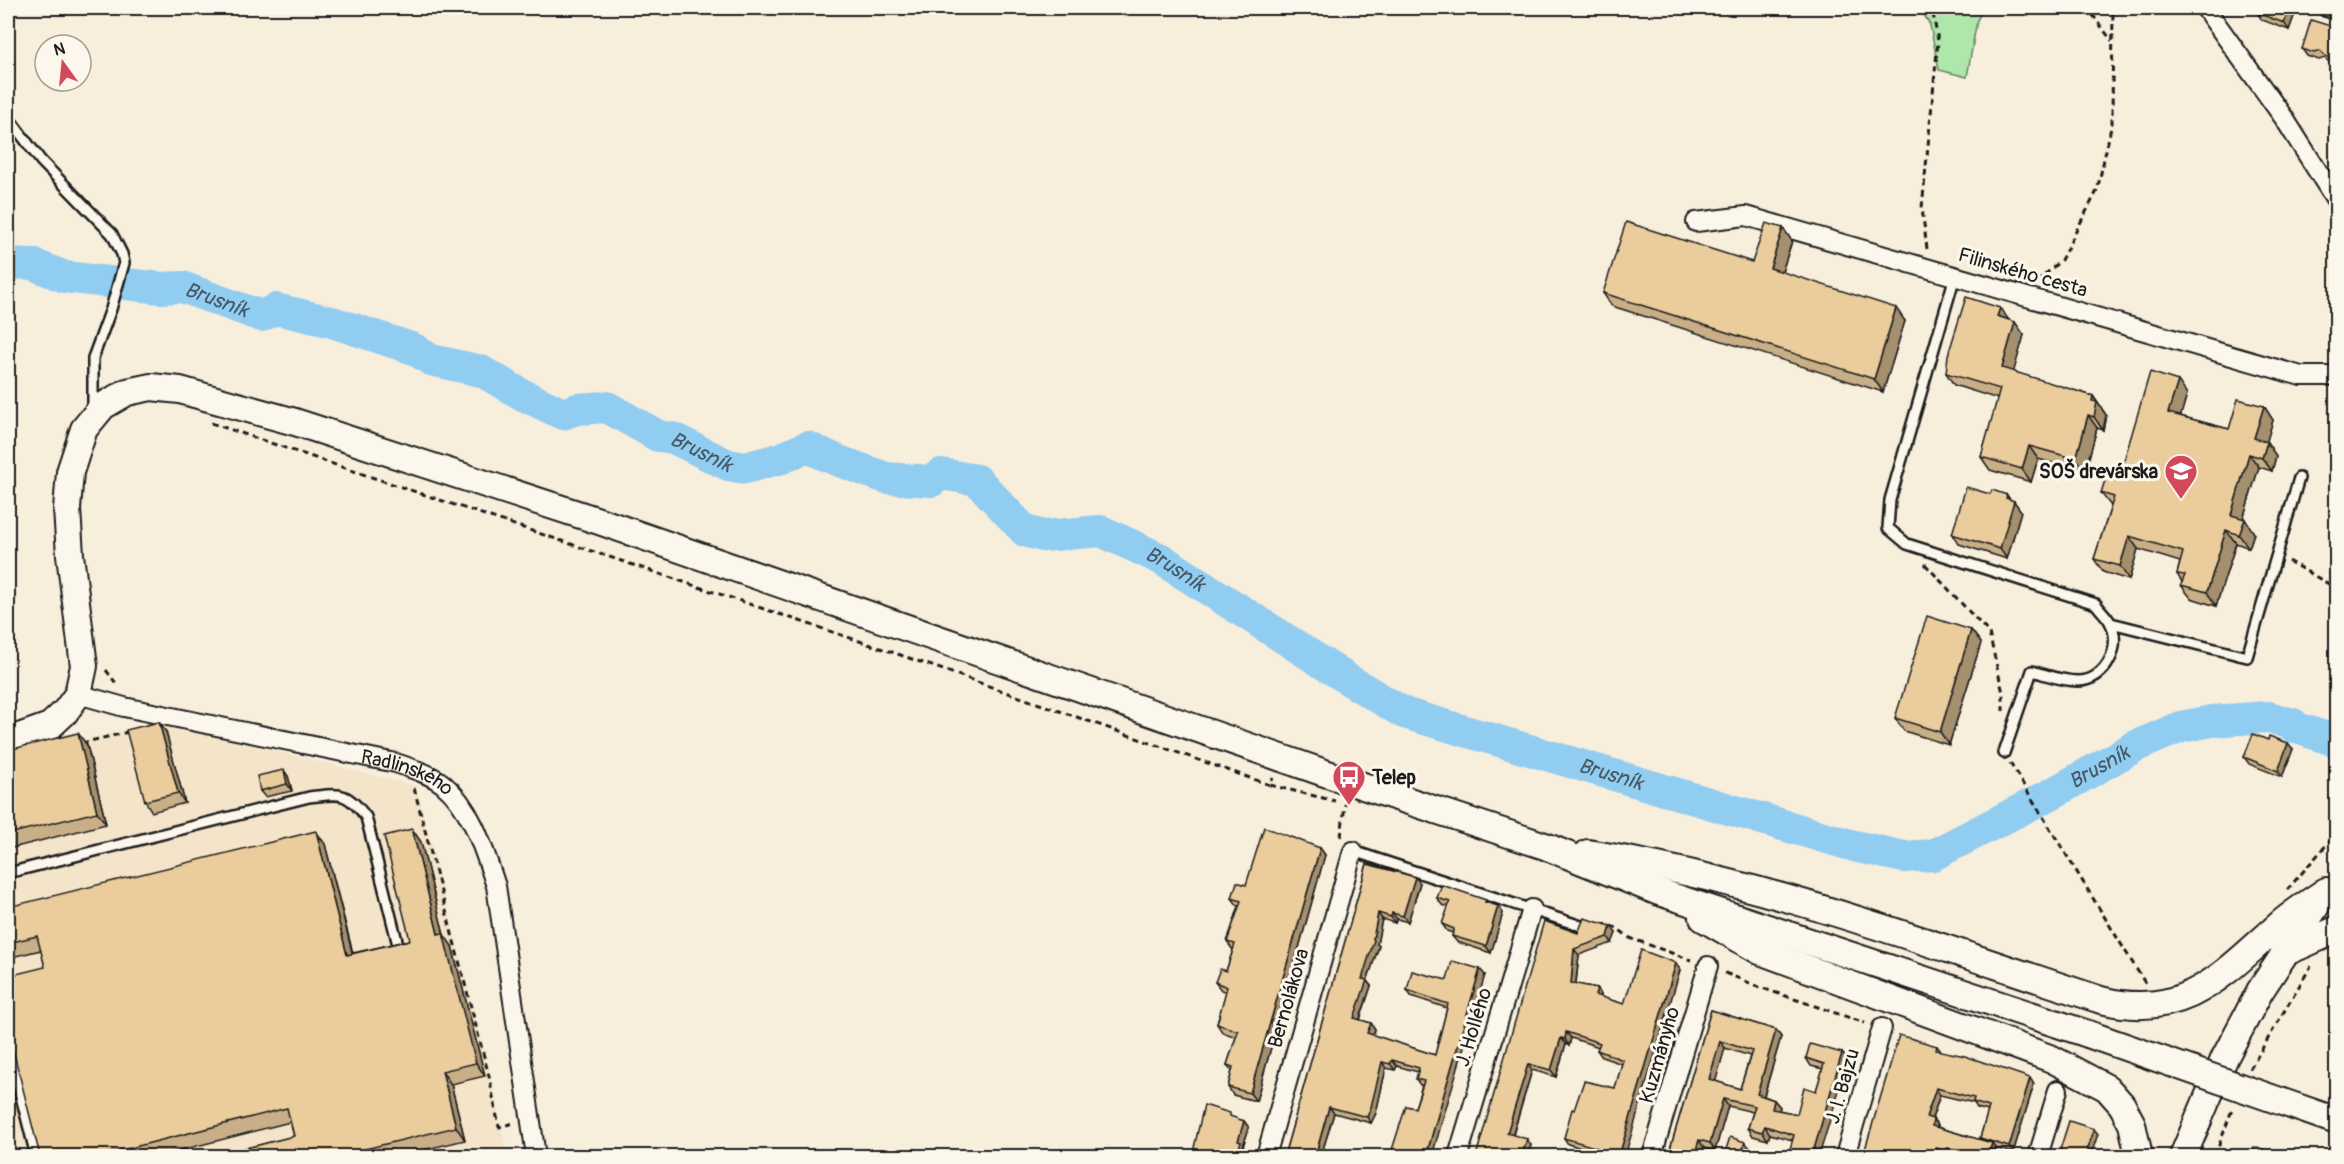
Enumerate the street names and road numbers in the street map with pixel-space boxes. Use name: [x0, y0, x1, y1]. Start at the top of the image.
street label: Filinského cesta: [1955, 242, 2090, 303]
street label: Radlinského: [359, 744, 459, 801]
street label: Bernolákova: [1262, 946, 1315, 1051]
street label: J. Hollého: [1450, 985, 1497, 1070]
street label: Kuzmányho: [1634, 1004, 1685, 1106]
street label: J. I. Bajzu: [1820, 1046, 1865, 1127]

